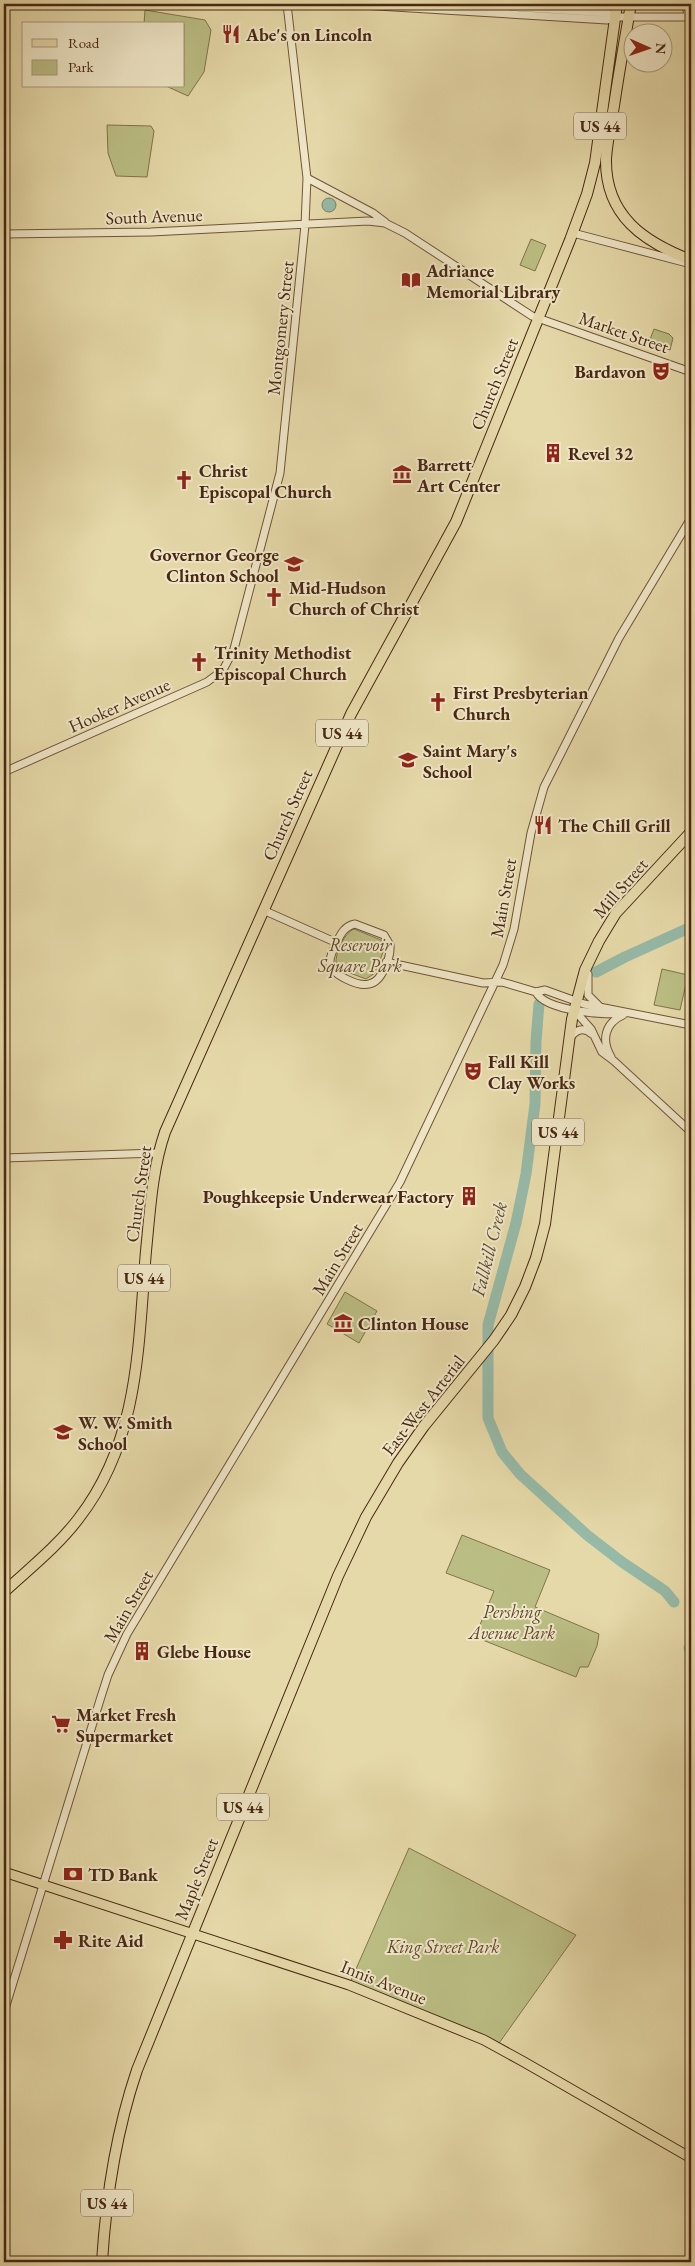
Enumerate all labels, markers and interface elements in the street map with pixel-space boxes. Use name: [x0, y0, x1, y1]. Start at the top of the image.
legend: [22, 22, 185, 88]
north arrow: [622, 22, 672, 72]
restaurant icon: Abe's on Lincoln: [220, 23, 242, 45]
place label: Abe's on Lincoln: [245, 23, 372, 46]
text: Road: [68, 33, 100, 52]
text: N: [652, 42, 670, 55]
text: Park: [68, 57, 95, 76]
road number: US 44: [574, 112, 626, 140]
street label: South Avenue: [105, 203, 203, 229]
street label: Montgomery Street: [262, 259, 299, 396]
place label: Adriance Memorial Library: [425, 259, 561, 303]
library icon: Adriance Memorial Library: [400, 269, 422, 291]
street label: Market Street: [576, 306, 672, 358]
street label: Church Street: [465, 334, 523, 433]
place label: Bardavon: [575, 360, 646, 383]
theatre icon: Bardavon: [650, 360, 672, 382]
building icon: Revel 32: [542, 442, 564, 464]
place label: Revel 32: [568, 442, 634, 465]
place label: Barrett Art Center: [416, 453, 501, 497]
place label: Christ Episcopal Church: [199, 459, 332, 503]
museum icon: Barrett Art Center: [391, 463, 413, 485]
church icon: Christ Episcopal Church: [173, 469, 195, 491]
place label: Governor George Clinton School: [150, 543, 279, 587]
school or university icon: Governor George Clinton School: [283, 553, 305, 575]
place label: Mid-Hudson Church of Christ: [289, 576, 419, 620]
church icon: Mid-Hudson Church of Christ: [263, 586, 285, 608]
place label: Trinity Methodist Episcopal Church: [214, 641, 352, 685]
church icon: Trinity Methodist Episcopal Church: [188, 651, 210, 673]
street label: Hooker Avenue: [65, 672, 173, 738]
place label: First Presbyterian Church: [453, 681, 588, 725]
church icon: First Presbyterian Church: [427, 691, 449, 713]
road number: US 44: [316, 720, 368, 746]
place label: Saint Mary's School: [423, 739, 517, 783]
school or university icon: Saint Mary's School: [397, 749, 419, 771]
street label: Church Street: [257, 766, 317, 864]
restaurant icon: The Chill Grill: [532, 814, 554, 836]
place label: The Chill Grill: [558, 814, 671, 837]
street label: Mill Street: [588, 853, 653, 923]
street label: Main Street: [485, 856, 521, 939]
park label: Reservoir Square Park: [317, 933, 402, 979]
place label: Fall Kill Clay Works: [488, 1050, 575, 1094]
theatre icon: Fall Kill Clay Works: [462, 1060, 484, 1082]
road number: US 44: [532, 1118, 584, 1146]
street label: Church Street: [120, 1144, 156, 1244]
place label: Poughkeepsie Underwear Factory: [203, 1185, 454, 1208]
building icon: Poughkeepsie Underwear Factory: [458, 1185, 480, 1207]
water label: Fallkill Creek: [465, 1199, 513, 1300]
street label: Main Street: [307, 1218, 368, 1299]
road number: US 44: [118, 1264, 170, 1292]
museum icon: Clinton House: [332, 1312, 354, 1334]
place label: Clinton House: [358, 1312, 469, 1335]
street label: East-West Arterial: [376, 1350, 470, 1460]
place label: W. W. Smith School: [78, 1411, 173, 1455]
school or university icon: W. W. Smith School: [52, 1421, 74, 1443]
street label: Main Street: [98, 1565, 158, 1646]
park label: Pershing Avenue Park: [467, 1600, 555, 1644]
building icon: Glebe House: [131, 1640, 153, 1662]
place label: Glebe House: [157, 1640, 251, 1663]
place label: Market Fresh Supermarket: [76, 1703, 176, 1747]
supermarket icon: Market Fresh Supermarket: [50, 1713, 72, 1735]
road number: US 44: [217, 1794, 269, 1820]
street label: Maple Street: [169, 1834, 223, 1923]
bank icon: TD Bank: [62, 1863, 84, 1885]
place label: TD Bank: [88, 1863, 159, 1886]
pharmacy icon: Rite Aid: [52, 1929, 74, 1951]
place label: Rite Aid: [78, 1929, 144, 1952]
park label: King Street Park: [386, 1935, 499, 1959]
street label: Innis Avenue: [338, 1954, 430, 2010]
road number: US 44: [81, 2190, 133, 2216]

